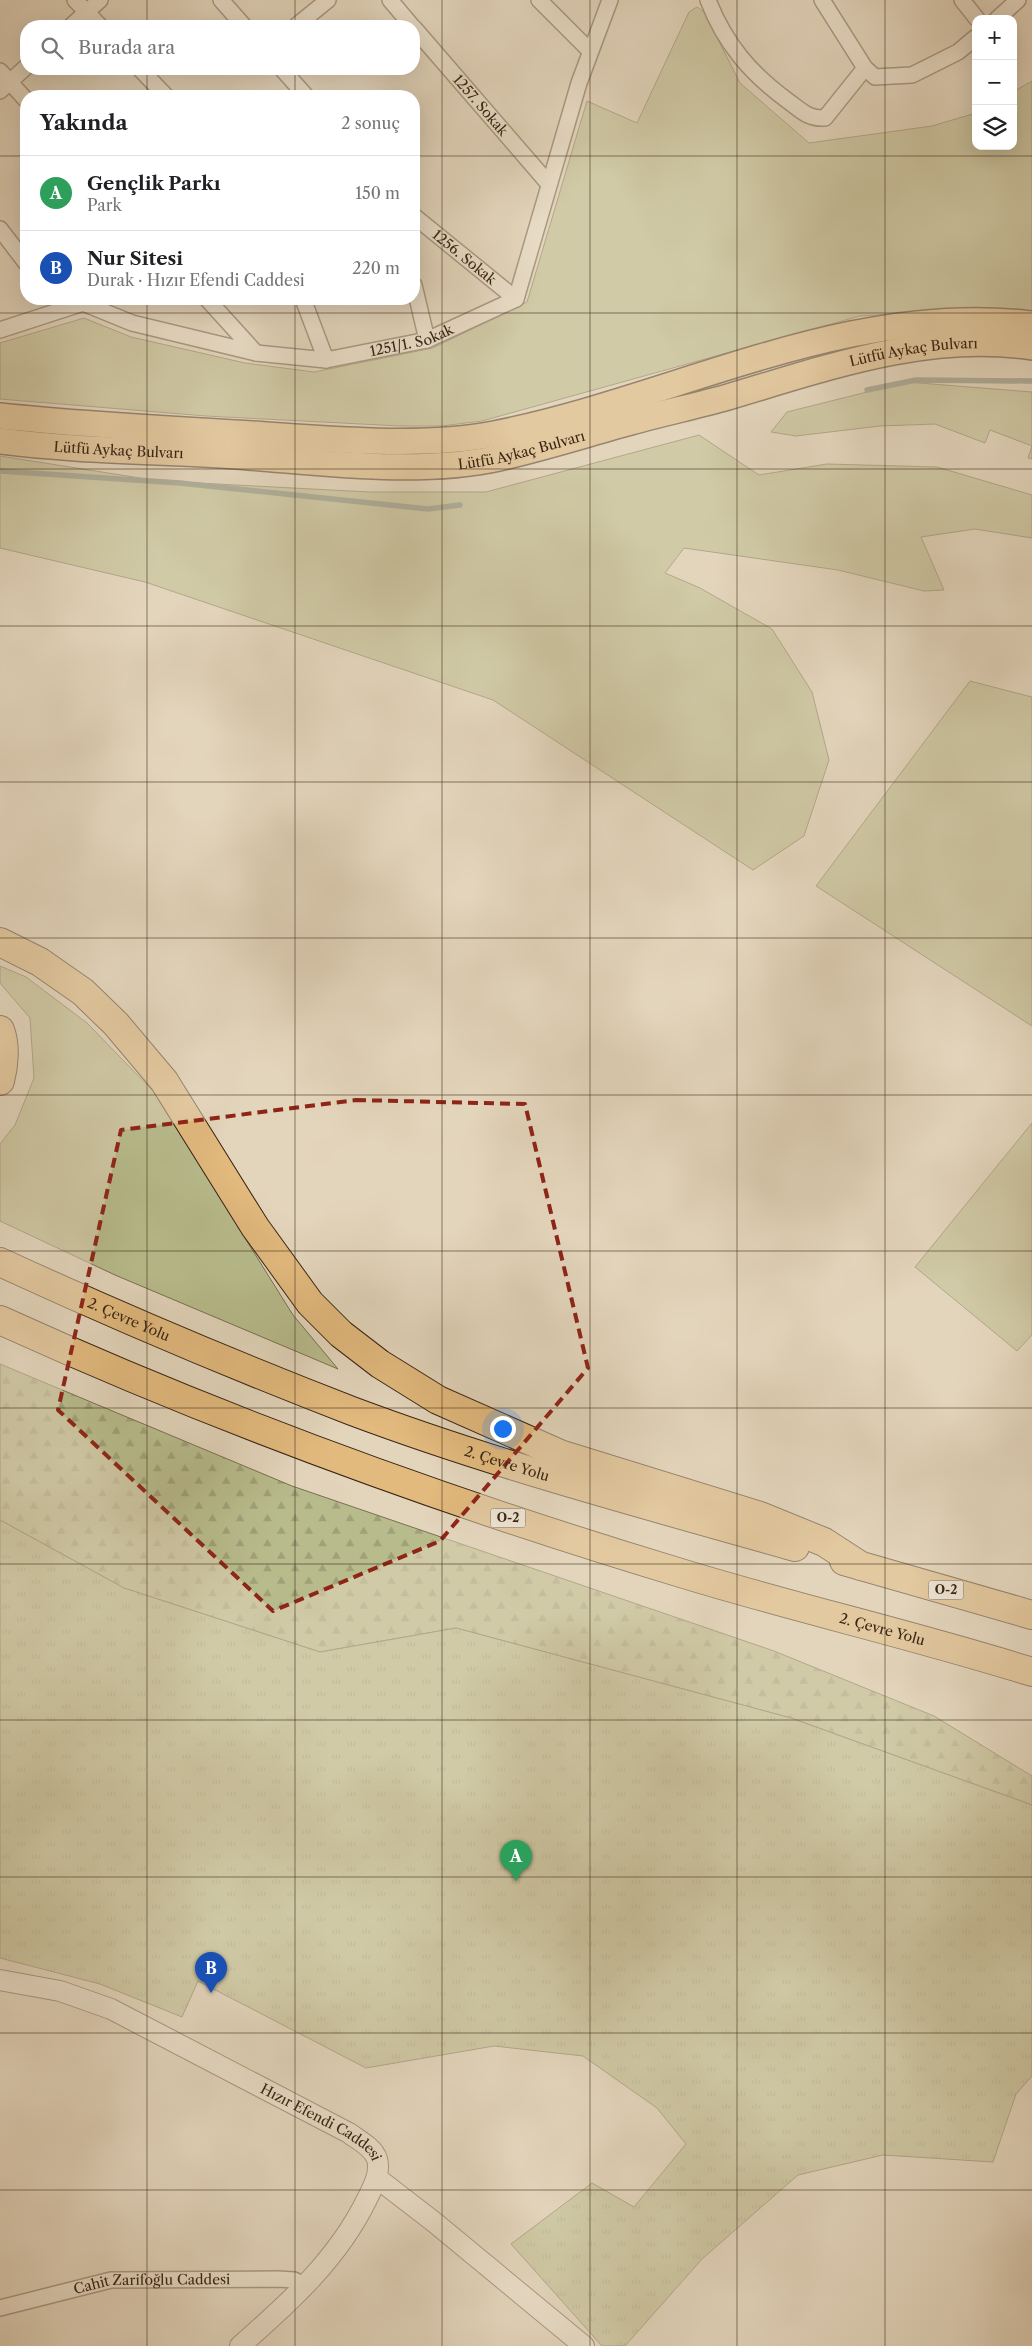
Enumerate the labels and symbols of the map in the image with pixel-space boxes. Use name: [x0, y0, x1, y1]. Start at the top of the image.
street label: 1257. Sokak: [449, 71, 513, 140]
street label: 1256. Sokak: [429, 226, 501, 289]
street label: 1251/1. Sokak: [368, 320, 457, 360]
street label: Lütfü Aykaç Bulvarı: [847, 334, 978, 370]
street label: Lütfü Aykaç Bulvarı: [457, 427, 587, 473]
street label: Lütfü Aykaç Bulvarı: [53, 438, 184, 462]
street label: 2. Çevre Yolu: [85, 1294, 173, 1345]
your location: [490, 1416, 516, 1442]
street label: 2. Çevre Yolu: [462, 1442, 552, 1485]
road number: O-2: [490, 1509, 526, 1528]
road number: O-2: [928, 1580, 964, 1600]
street label: 2. Çevre Yolu: [837, 1609, 927, 1649]
pin: A: [500, 1840, 532, 1881]
pin: B: [195, 1952, 227, 1993]
street label: Hızır Efendi Caddesi: [257, 2079, 386, 2163]
street label: Cahit Zarifoğlu Caddesi: [72, 2270, 230, 2298]

